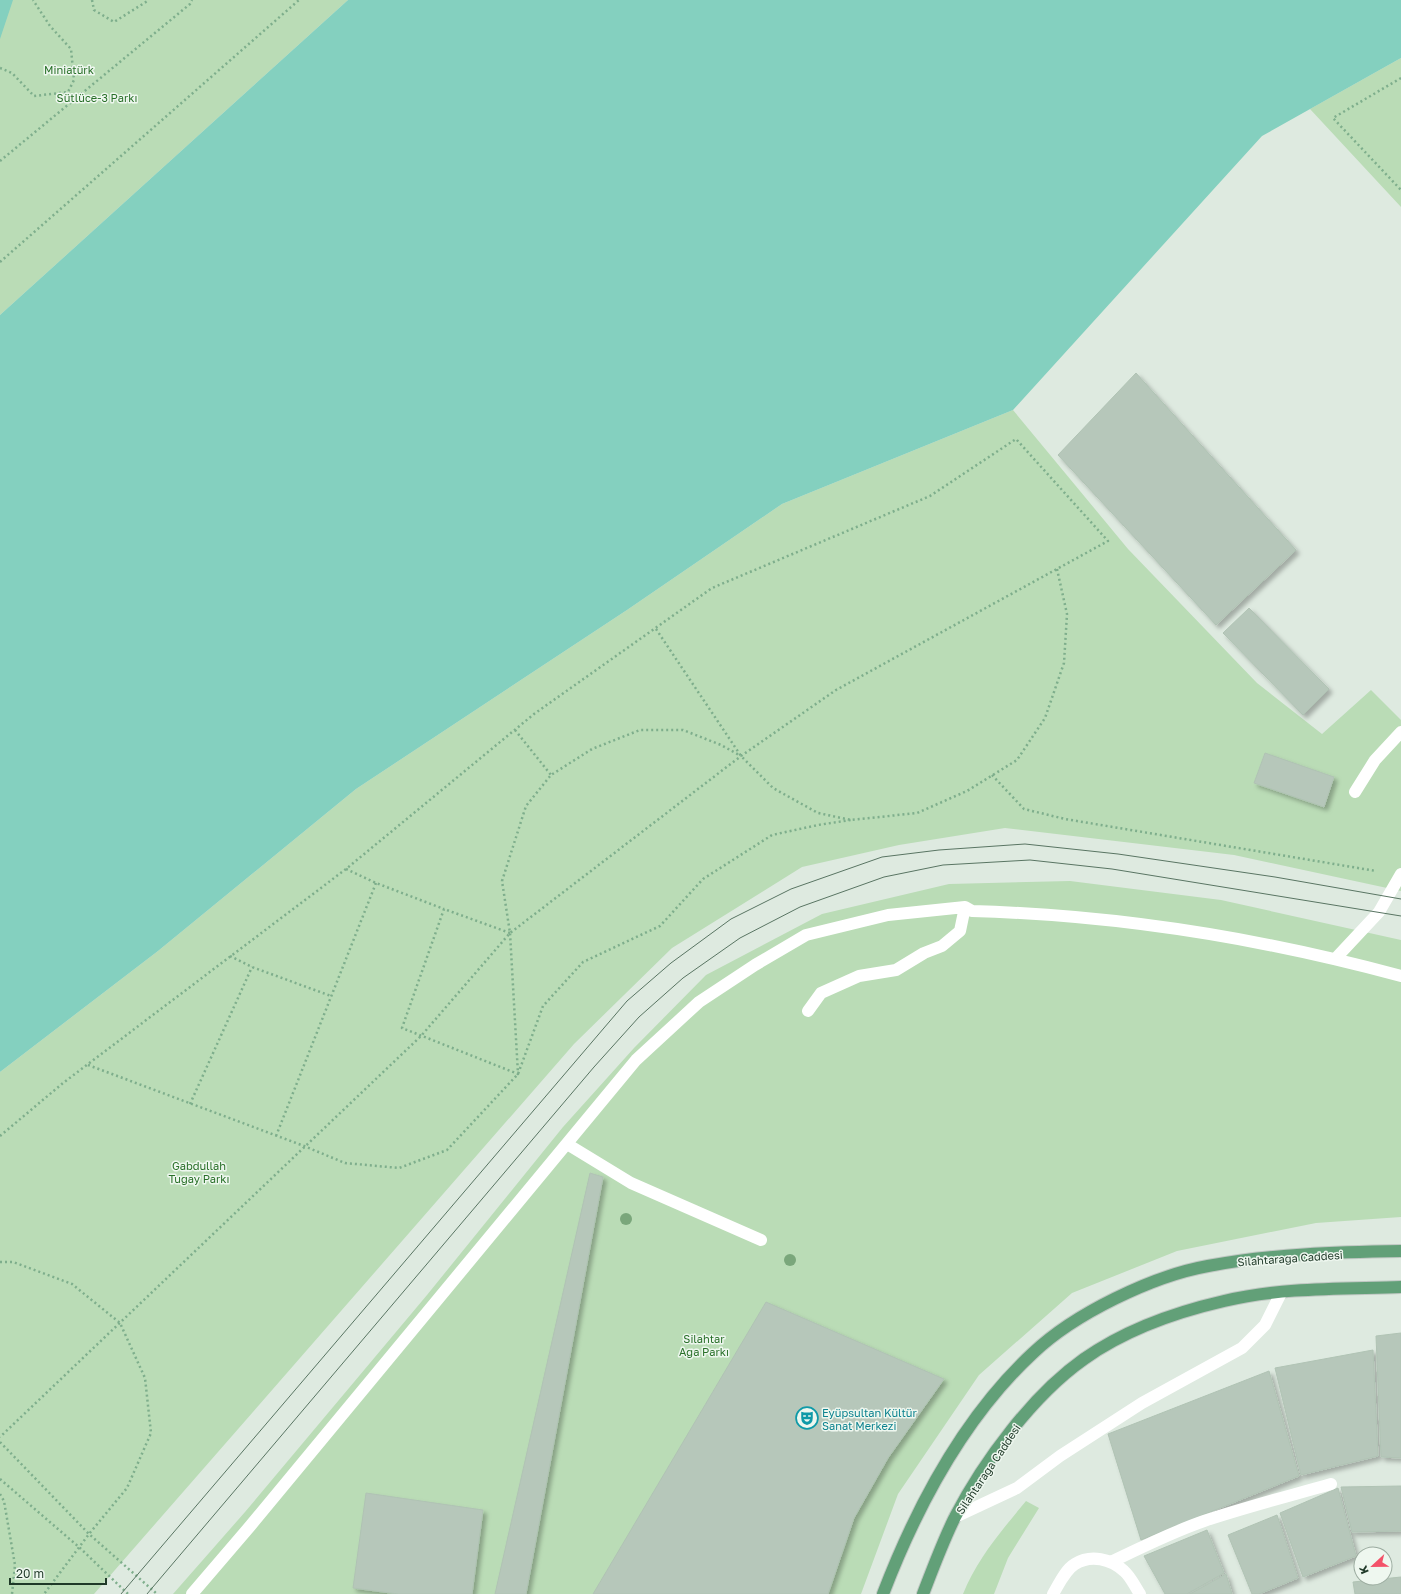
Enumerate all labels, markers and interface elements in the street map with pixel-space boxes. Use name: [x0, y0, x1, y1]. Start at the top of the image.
park label: Miniatürk: [44, 63, 94, 76]
park label: Sütlüce-3 Parkı: [57, 91, 137, 104]
park label: Gabdullah Tugay Parkı: [169, 1159, 229, 1185]
street label: Silahtarağa Caddesi: [1237, 1248, 1343, 1268]
park label: Silahtar Ağa Parkı: [679, 1332, 729, 1358]
theatre icon: Eyüpsultan Kültür Sanat Merkezi: [794, 1405, 820, 1431]
place label: Eyüpsultan Kültür Sanat Merkezi: [822, 1406, 917, 1432]
street label: Silahtarağa Caddesi: [953, 1422, 1023, 1516]
north arrow: [1353, 1546, 1393, 1586]
scale bar: [10, 1560, 106, 1586]
text: K: [1356, 1564, 1371, 1576]
text: 20 m: [16, 1566, 44, 1581]

